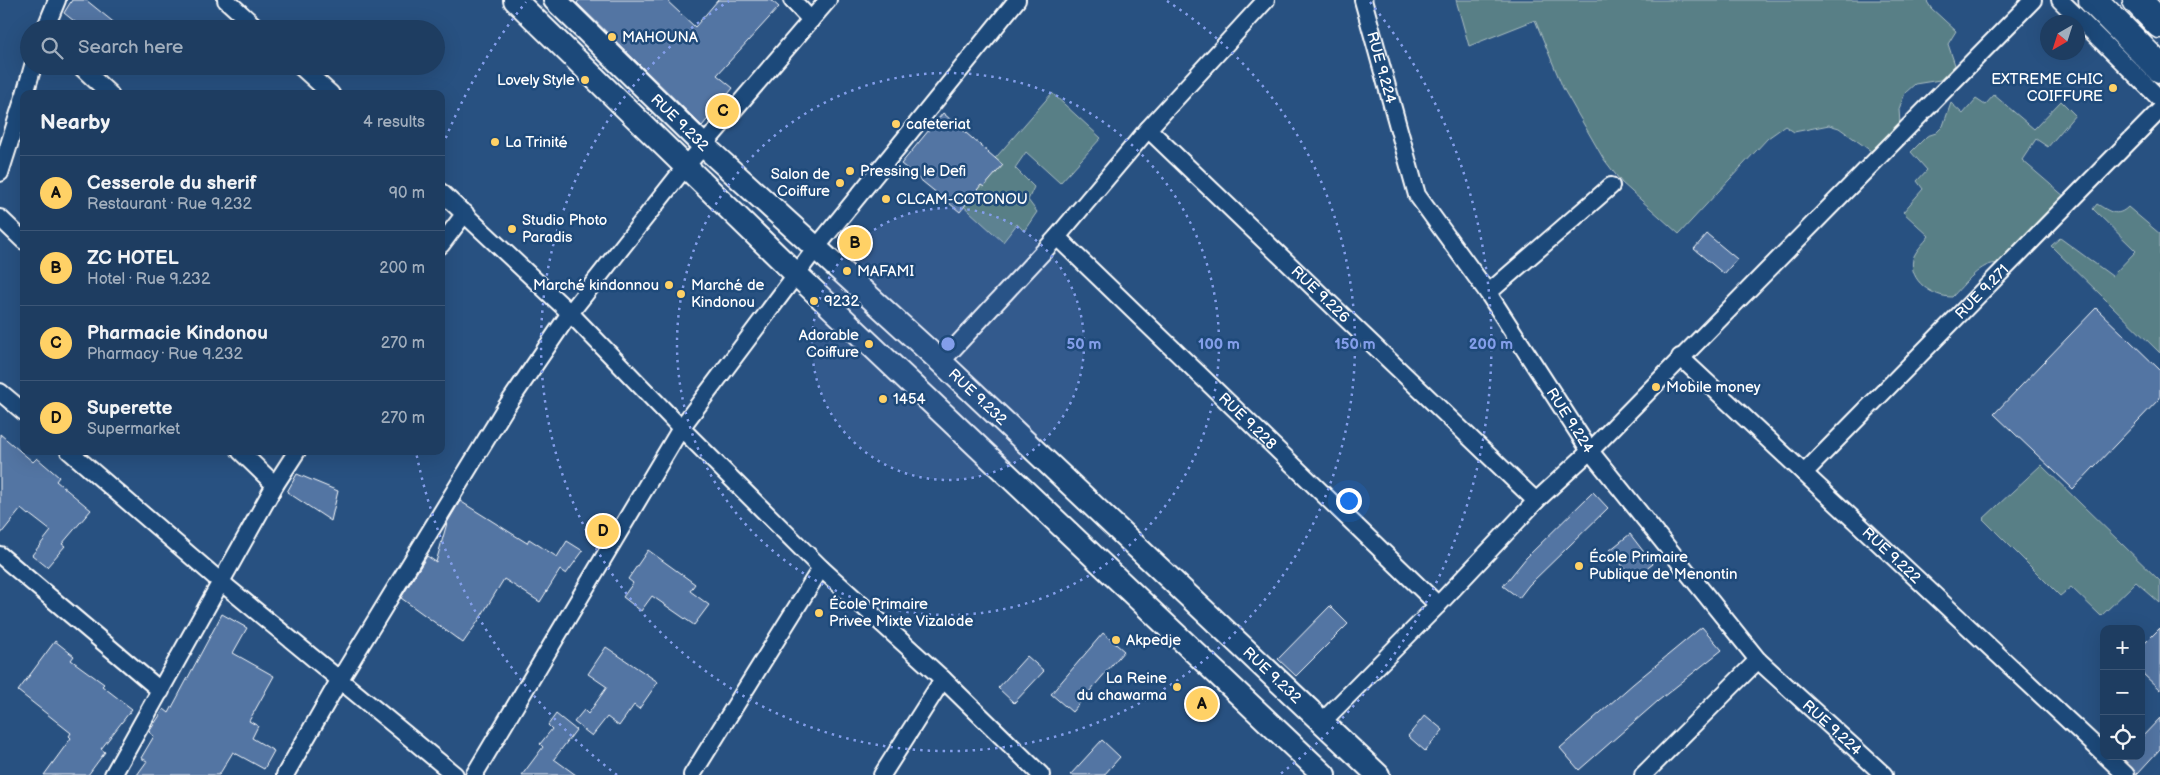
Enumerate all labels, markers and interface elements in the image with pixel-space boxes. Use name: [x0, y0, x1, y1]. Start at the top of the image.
north arrow: [2040, 15, 2085, 60]
search box: [20, 20, 445, 75]
place label: MAHOUNA: [622, 28, 699, 47]
street label: RUE 9.224: [1362, 29, 1400, 106]
marker: MAHOUNA: [606, 31, 618, 43]
icon: search: [38, 34, 66, 62]
text: Search here: [78, 36, 183, 59]
place label: EXTREME CHIC COIFFURE: [1991, 70, 2103, 106]
place label: Lovely Style: [497, 71, 575, 90]
marker: Lovely Style: [579, 74, 591, 86]
marker: EXTREME CHIC COIFFURE: [2107, 82, 2119, 94]
street label: RUE 9.232: [647, 90, 713, 156]
pin: C: [707, 92, 739, 130]
text: Nearby: [40, 110, 110, 135]
text: 4 results: [363, 113, 425, 132]
place label: cafeteriat: [906, 115, 971, 134]
marker: cafeteriat: [890, 118, 902, 130]
place label: La Trinité: [505, 133, 568, 152]
marker: La Trinité: [489, 136, 501, 148]
place label: Pressing le Defi: [860, 162, 966, 181]
place label: Salon de Coiffure: [771, 165, 830, 201]
marker: Pressing le Defi: [844, 165, 856, 177]
text: Cesserole du sherif: [87, 172, 257, 195]
marker: Salon de Coiffure: [834, 177, 846, 189]
text: A: [51, 184, 61, 203]
text: 90 m: [389, 184, 425, 203]
place label: CLCAM-COTONOU: [896, 190, 1028, 209]
marker: CLCAM-COTONOU: [880, 193, 892, 205]
text: Restaurant · Rue 9.232: [87, 195, 252, 214]
place label: Studio Photo Paradis: [522, 211, 607, 247]
marker: Studio Photo Paradis: [506, 223, 518, 235]
pin: B: [839, 224, 871, 262]
text: ZC HOTEL: [87, 247, 179, 270]
text: B: [50, 259, 62, 278]
text: 200 m: [379, 259, 425, 278]
street label: RUE 9.271: [1951, 261, 2013, 323]
place label: MAFAMI: [857, 262, 914, 281]
street label: RUE 9.226: [1287, 262, 1353, 327]
marker: MAFAMI: [841, 265, 853, 277]
text: Hotel · Rue 9.232: [87, 270, 210, 289]
place label: Marché kindonnou: [533, 276, 659, 295]
place label: Marché de Kindonou: [691, 276, 765, 312]
marker: Marché kindonnou: [663, 279, 675, 291]
marker: Marché de Kindonou: [675, 288, 687, 300]
place label: 9232: [824, 292, 859, 311]
marker: 9232: [808, 295, 820, 307]
text: Pharmacie Kindonou: [87, 322, 268, 345]
place label: Adorable Coiffure: [799, 326, 859, 362]
text: C: [50, 334, 62, 353]
text: 270 m: [381, 334, 425, 353]
centre of rings: [939, 335, 957, 353]
text: 50 m: [1067, 335, 1102, 354]
text: 100 m: [1198, 335, 1240, 354]
text: 150 m: [1334, 335, 1376, 354]
text: 200 m: [1469, 335, 1513, 354]
marker: Adorable Coiffure: [863, 338, 875, 350]
text: Pharmacy · Rue 9.232: [87, 345, 243, 364]
street label: RUE 9.232: [944, 365, 1011, 430]
place label: Mobile money: [1666, 378, 1761, 397]
marker: Mobile money: [1650, 381, 1662, 393]
street label: RUE 9.224: [1542, 384, 1598, 457]
street label: RUE 9.228: [1214, 389, 1281, 454]
place label: 1454: [893, 390, 926, 409]
marker: 1454: [877, 393, 889, 405]
text: Superette: [87, 397, 172, 420]
text: D: [50, 409, 62, 428]
text: 270 m: [381, 409, 425, 428]
text: Supermarket: [87, 420, 180, 439]
your location: [1336, 488, 1362, 514]
pin: D: [587, 512, 619, 550]
street label: RUE 9.222: [1858, 523, 1925, 588]
place label: École Primaire Publique de Menontin: [1589, 548, 1738, 584]
marker: École Primaire Publique de Menontin: [1573, 560, 1585, 572]
place label: École Primaire Privee Mixte Vizalode: [829, 595, 973, 631]
marker: École Primaire Privee Mixte Vizalode: [813, 607, 825, 619]
map controls: [2100, 625, 2145, 760]
button: +: [2100, 625, 2145, 670]
place label: Akpedje: [1126, 631, 1181, 650]
marker: Akpedje: [1110, 634, 1122, 646]
street label: RUE 9.232: [1239, 643, 1305, 708]
place label: La Reine du chawarma: [1076, 669, 1167, 705]
button: −: [2100, 670, 2145, 715]
marker: La Reine du chawarma: [1171, 681, 1183, 693]
pin: A: [1186, 685, 1218, 723]
street label: RUE 9.224: [1798, 696, 1866, 760]
button: locate: [2100, 715, 2145, 760]

